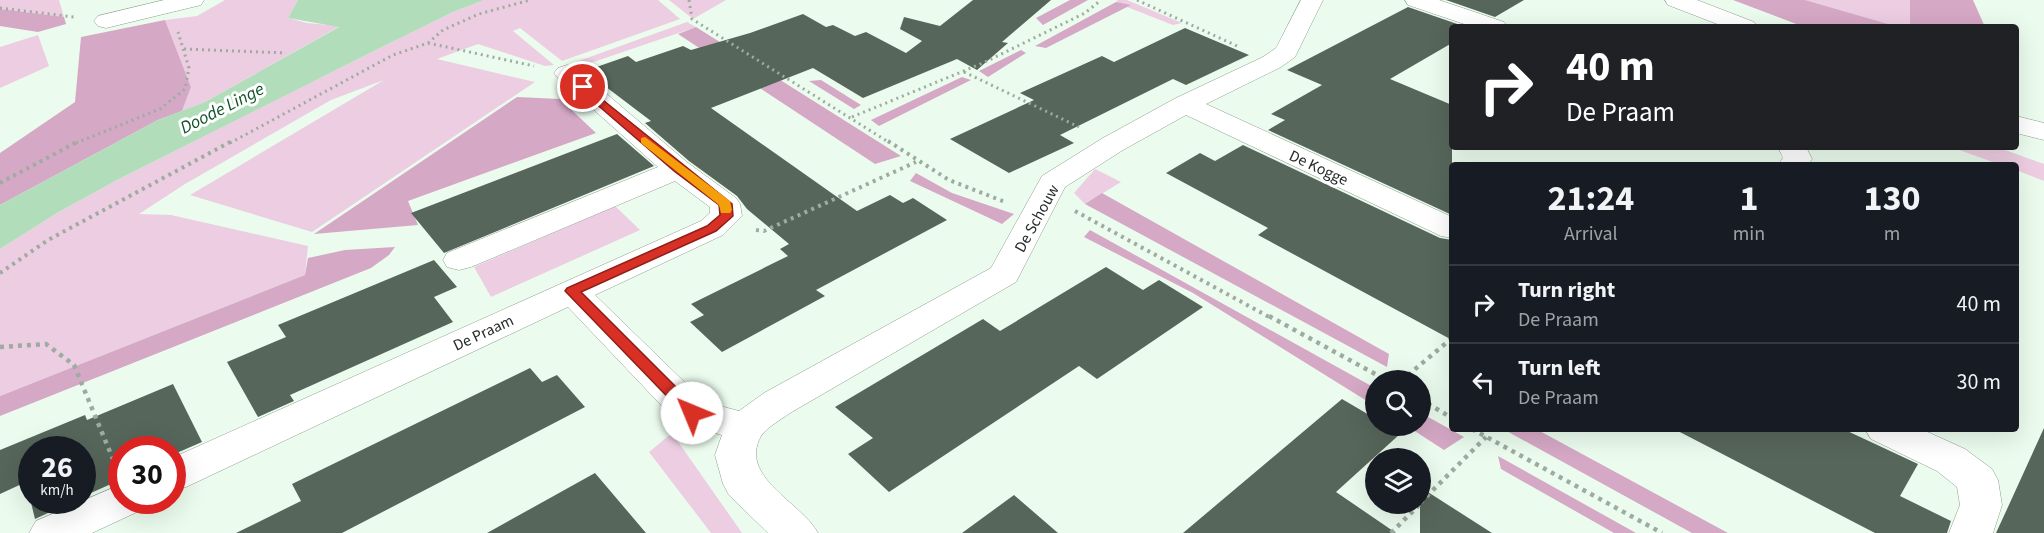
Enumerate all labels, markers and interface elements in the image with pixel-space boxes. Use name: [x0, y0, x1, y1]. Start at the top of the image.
text: 40 m: [1566, 37, 1655, 97]
icon: right: [1467, 48, 1545, 126]
pin: [557, 61, 608, 112]
icon: arrive: [566, 70, 599, 103]
water label: Doode Linge: [176, 76, 269, 140]
text: De Praam: [1566, 93, 1675, 132]
street label: De Kogge: [1286, 145, 1352, 191]
text: 21:24: [1547, 173, 1634, 224]
text: 1: [1739, 173, 1758, 224]
text: 130: [1864, 173, 1921, 224]
street label: De Schouw: [1009, 180, 1065, 256]
text: Arrival: [1564, 220, 1618, 248]
text: min: [1733, 220, 1765, 248]
text: m: [1884, 220, 1900, 248]
text: Turn right: [1518, 274, 1615, 306]
icon: right: [1467, 288, 1500, 321]
text: 40 m: [1956, 288, 2001, 320]
text: De Praam: [1518, 306, 1599, 334]
street label: De Praam: [449, 309, 517, 357]
text: Turn left: [1518, 352, 1600, 384]
icon: left: [1467, 366, 1500, 399]
text: 30 m: [1956, 366, 2001, 398]
map controls: [1365, 370, 1431, 514]
button: search: [1365, 370, 1431, 436]
position arrow: [660, 381, 724, 445]
text: De Praam: [1518, 384, 1599, 412]
speed limit sign: 30: [108, 436, 186, 514]
text: 26: [41, 446, 73, 489]
button: layers: [1365, 448, 1431, 514]
text: km/h: [40, 480, 74, 501]

